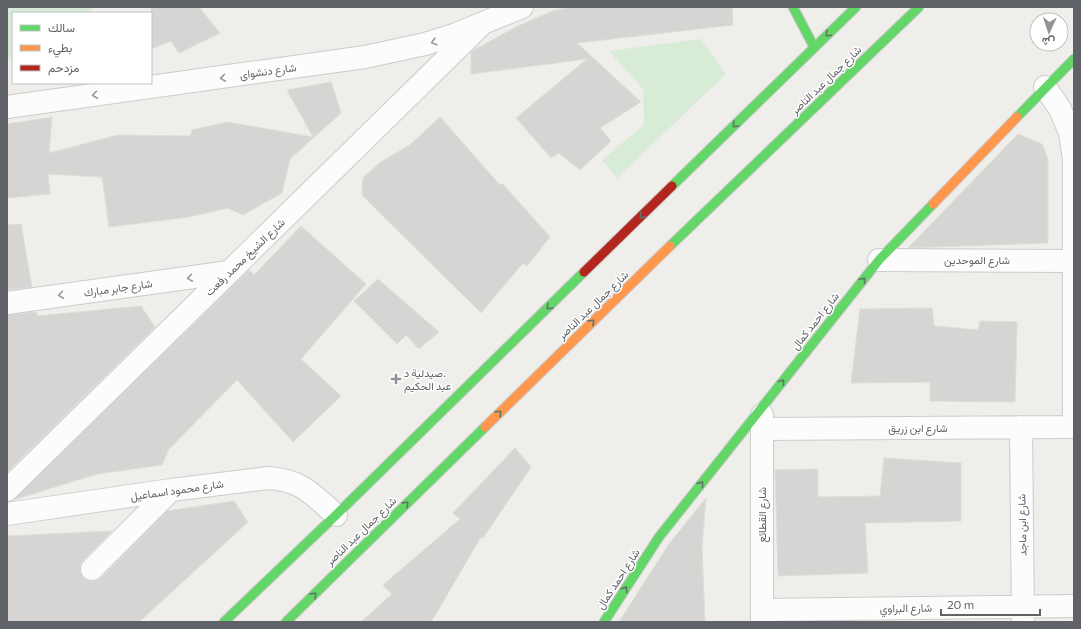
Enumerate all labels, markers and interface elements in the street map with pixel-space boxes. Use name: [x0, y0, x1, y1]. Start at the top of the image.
legend: [12, 12, 152, 84]
north arrow: [1029, 12, 1069, 52]
text: سالك: [48, 20, 75, 34]
one-way arrow: [825, 29, 833, 37]
text: ش: [1042, 35, 1055, 49]
one-way arrow: [431, 37, 438, 46]
text: بطيء: [48, 40, 72, 58]
street label: شارع جمال عبد الناصر: [787, 42, 865, 119]
text: مزدحم: [48, 60, 79, 76]
street label: شارع دنشواى: [239, 60, 298, 83]
one-way arrow: [220, 73, 226, 82]
one-way arrow: [91, 90, 98, 99]
one-way arrow: [732, 120, 740, 127]
one-way arrow: [639, 211, 647, 219]
street label: شارع الشيخ محمد رفعت: [202, 215, 289, 299]
street label: شارع الموحدين: [944, 253, 1010, 268]
street label: شارع جمال عبد الناصر: [554, 267, 632, 344]
one-way arrow: [187, 273, 193, 282]
street label: شارع جابر مبارك: [83, 276, 154, 301]
one-way arrow: [858, 278, 865, 285]
street label: شارع احمد كمال: [788, 289, 843, 353]
one-way arrow: [58, 290, 64, 299]
one-way arrow: [546, 302, 554, 310]
one-way arrow: [587, 319, 595, 326]
place label: صيدلية د. عبد الحكيم: [404, 366, 452, 394]
marker: صيدلية د. عبد الحكيم: [391, 374, 401, 384]
one-way arrow: [777, 380, 784, 387]
one-way arrow: [494, 410, 502, 418]
street label: شارع ابن زريق: [888, 421, 948, 436]
street label: شارع محمود اسماعيل: [129, 476, 225, 504]
one-way arrow: [696, 481, 703, 488]
street label: شارع القطائع: [755, 487, 770, 543]
street label: شارع جمال عبد الناصر: [322, 493, 400, 570]
street label: شارع ابن ماجد: [1014, 494, 1031, 556]
one-way arrow: [401, 501, 409, 509]
street label: شارع احمد كمال: [593, 546, 644, 613]
one-way arrow: [620, 586, 628, 593]
scale bar: [941, 591, 1040, 617]
one-way arrow: [309, 592, 317, 600]
text: 20 m: [947, 597, 974, 611]
street label: شارع البراوي: [880, 601, 933, 618]

